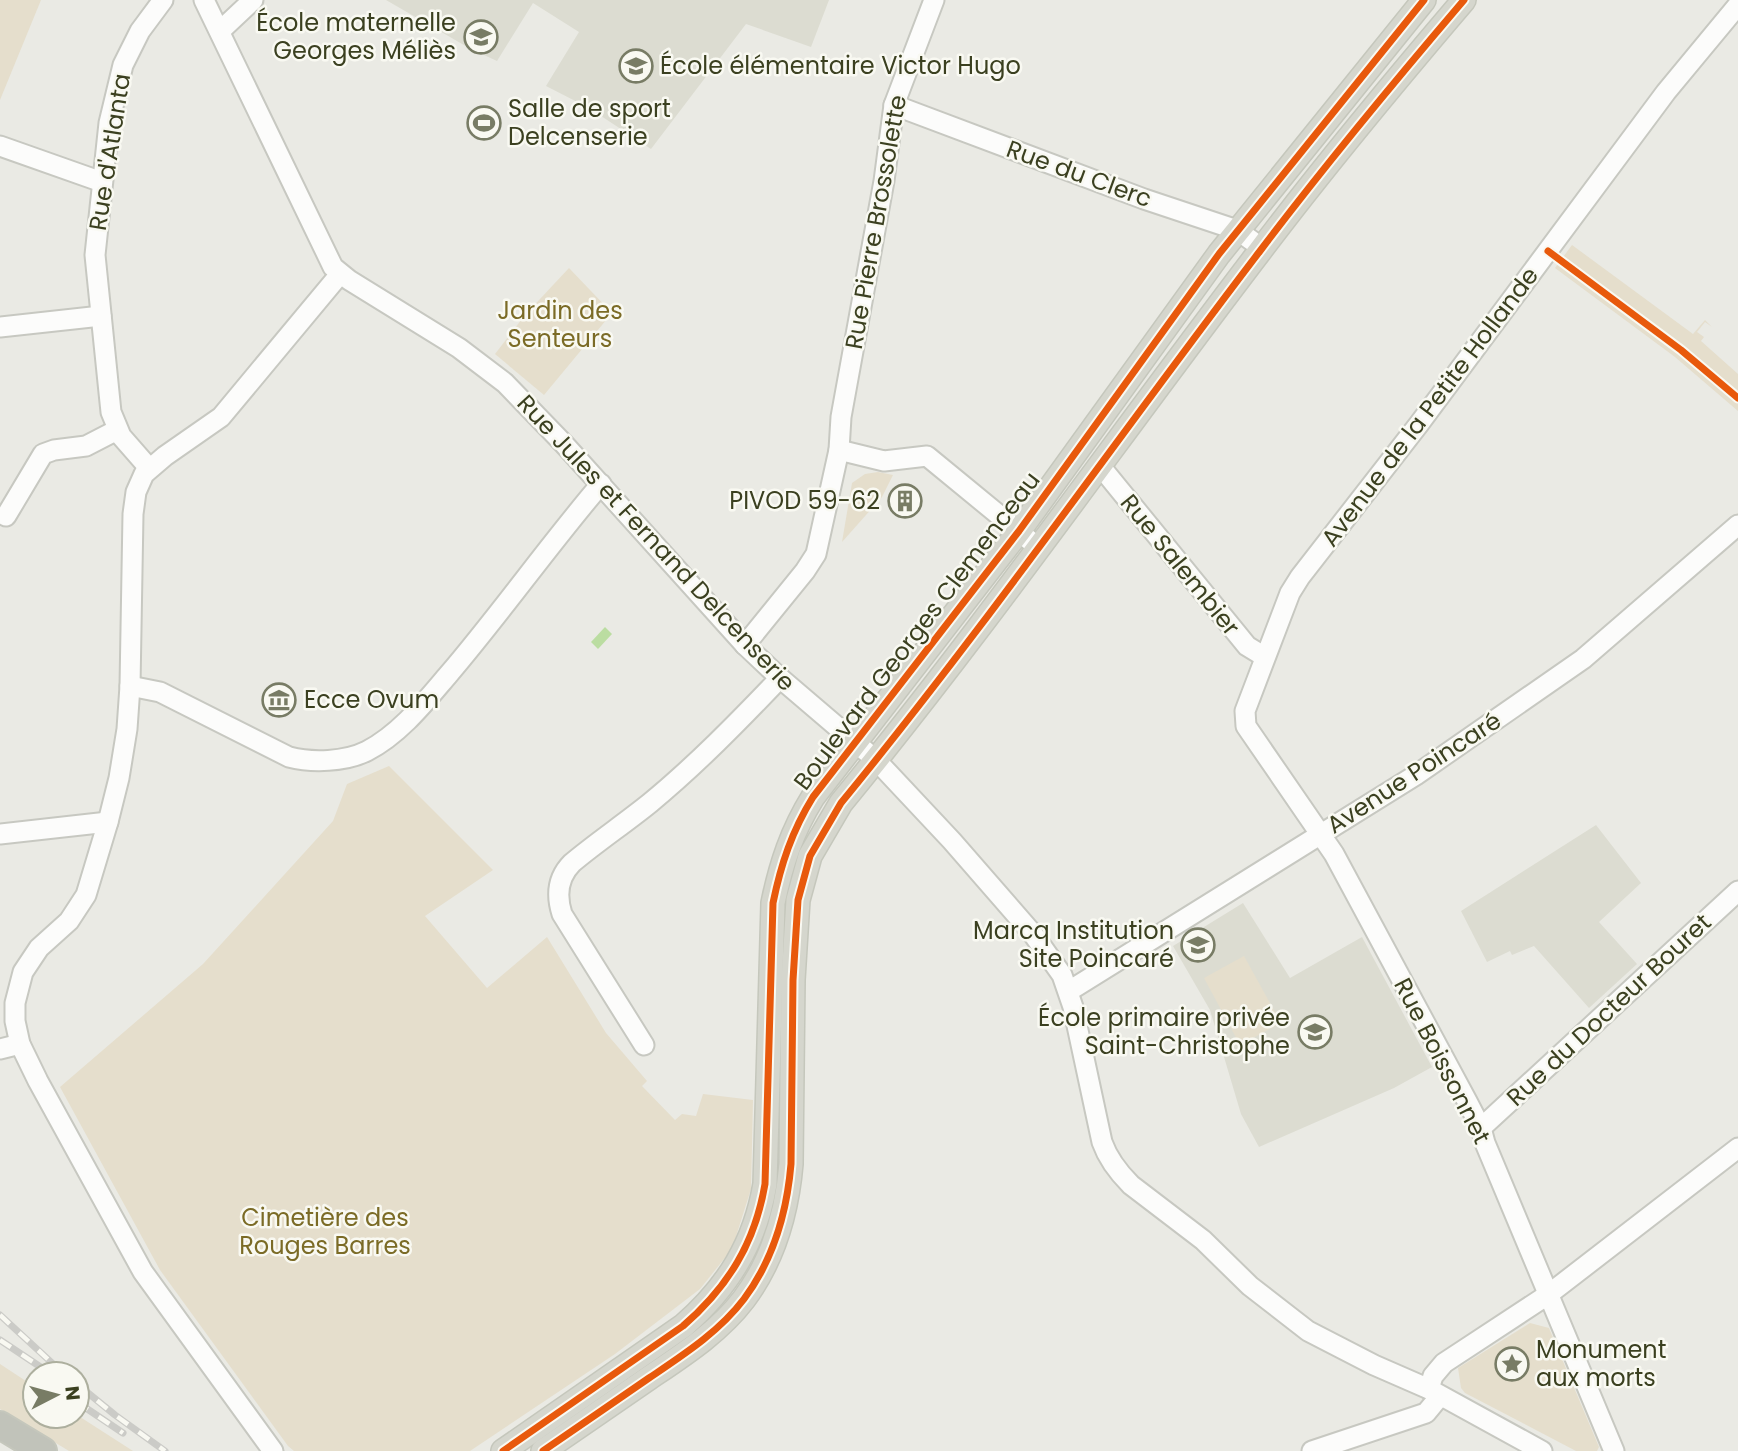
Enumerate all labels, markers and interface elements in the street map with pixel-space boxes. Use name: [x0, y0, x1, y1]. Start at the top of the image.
place label: École maternelle Georges Méliès: [256, 6, 456, 67]
school or university icon: École maternelle Georges Méliès: [462, 18, 500, 56]
school or university icon: École élémentaire Victor Hugo: [617, 47, 655, 85]
place label: École élémentaire Victor Hugo: [660, 49, 1021, 82]
street label: Rue d'Atlanta: [81, 71, 138, 233]
place label: Salle de sport Delcenserie: [508, 92, 671, 153]
street label: Rue Pierre Brossolette: [837, 92, 914, 352]
sports icon: Salle de sport Delcenserie: [465, 104, 503, 142]
street label: Rue du Clerc: [1002, 132, 1156, 215]
street label: Avenue de la Petite Hollande: [1313, 260, 1546, 553]
park label: Jardin des Senteurs: [497, 294, 623, 355]
street label: Rue Jules et Fernand Delcenserie: [510, 387, 803, 698]
street label: Boulevard Georges Clemenceau: [786, 465, 1047, 797]
building icon: PIVOD 59-62: [886, 482, 924, 520]
place label: PIVOD 59-62: [729, 484, 880, 517]
street label: Rue Salembier: [1113, 487, 1248, 642]
museum icon: Ecce Ovum: [260, 681, 298, 719]
place label: Ecce Ovum: [304, 683, 439, 716]
street label: Avenue Poincaré: [1320, 704, 1507, 841]
street label: Rue du Docteur Bouret: [1499, 906, 1718, 1113]
place label: Marcq Institution Site Poincaré: [973, 914, 1174, 975]
school or university icon: Marcq Institution Site Poincaré: [1179, 926, 1217, 964]
street label: Rue Boissonnet: [1386, 972, 1498, 1149]
place label: École primaire privée Saint-Christophe: [1038, 1001, 1290, 1062]
school or university icon: École primaire privée Saint-Christophe: [1296, 1013, 1334, 1051]
park label: Cimetière des Rouges Barres: [239, 1201, 411, 1262]
place label: Monument aux morts: [1536, 1333, 1666, 1394]
place icon: Monument aux morts: [1493, 1345, 1531, 1383]
north arrow: [21, 1360, 91, 1430]
text: N: [58, 1385, 87, 1402]

